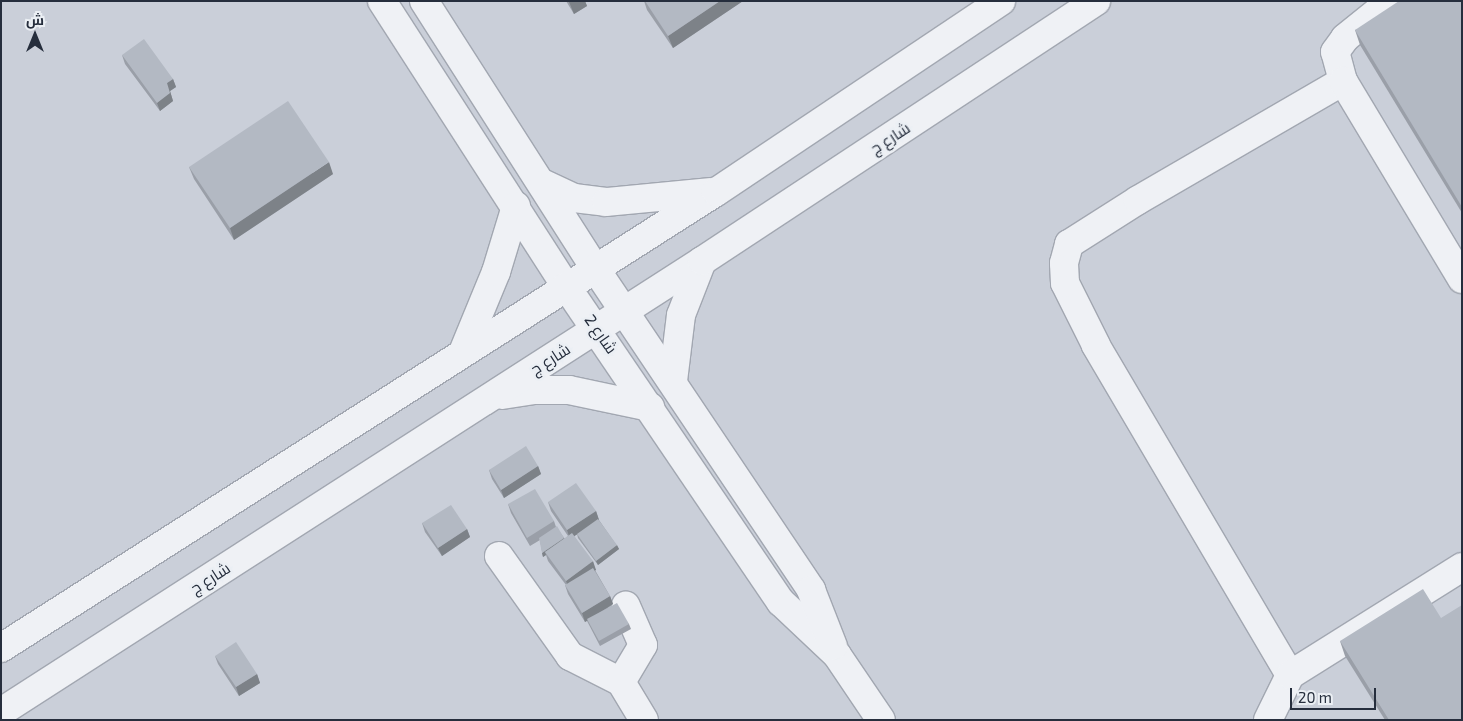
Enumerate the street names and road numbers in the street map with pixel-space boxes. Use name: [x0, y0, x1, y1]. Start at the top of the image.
street label: شارع ج: [866, 118, 914, 158]
street label: شارع 2: [581, 311, 621, 357]
street label: شارع ج: [526, 339, 574, 379]
street label: شارع ج: [186, 558, 234, 598]

